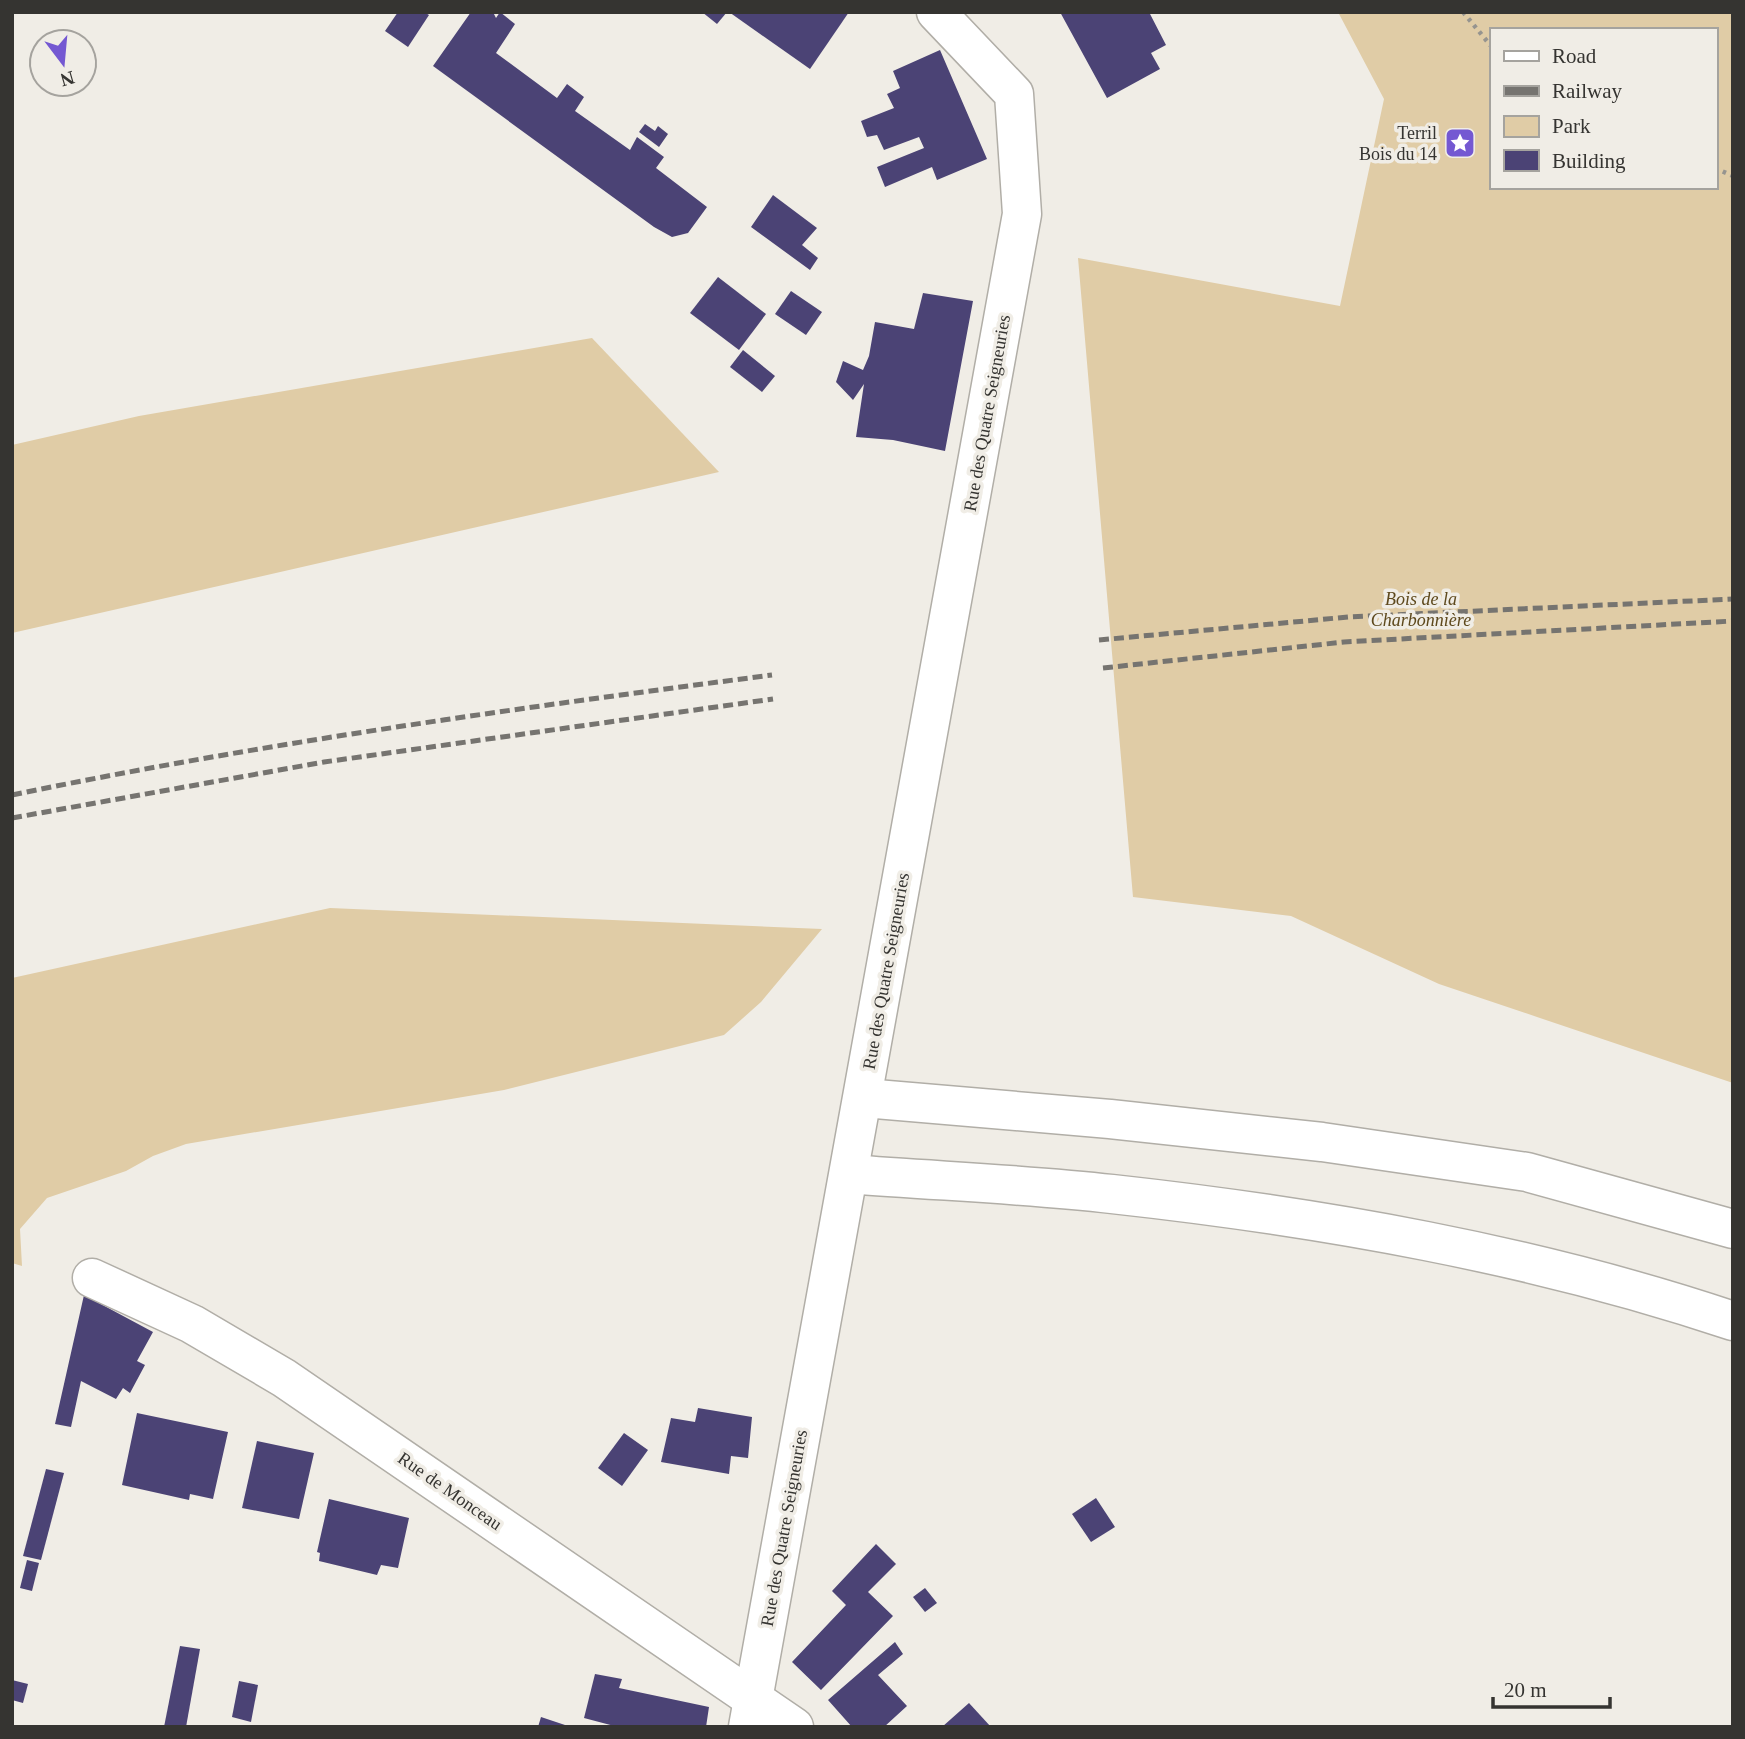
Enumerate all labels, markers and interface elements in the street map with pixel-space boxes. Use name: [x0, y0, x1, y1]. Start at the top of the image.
north arrow: [28, 28, 98, 98]
legend: [1490, 28, 1717, 189]
text: Road: [1552, 44, 1597, 68]
text: N: [58, 67, 77, 91]
text: Railway: [1552, 79, 1622, 103]
text: Park: [1552, 114, 1591, 138]
place label: Terril Bois du 14: [1359, 123, 1437, 164]
place icon: Terril Bois du 14: [1443, 126, 1477, 160]
text: Building: [1552, 149, 1626, 173]
street label: Rue des Quatre Seigneuries: [960, 313, 1014, 513]
park label: Bois de la Charbonnière: [1371, 589, 1471, 630]
street label: Rue des Quatre Seigneuries: [859, 871, 913, 1071]
street label: Rue des Quatre Seigneuries: [757, 1428, 811, 1628]
street label: Rue de Monceau: [394, 1448, 506, 1534]
scale bar: [1493, 1666, 1610, 1710]
text: 20 m: [1504, 1678, 1547, 1702]

